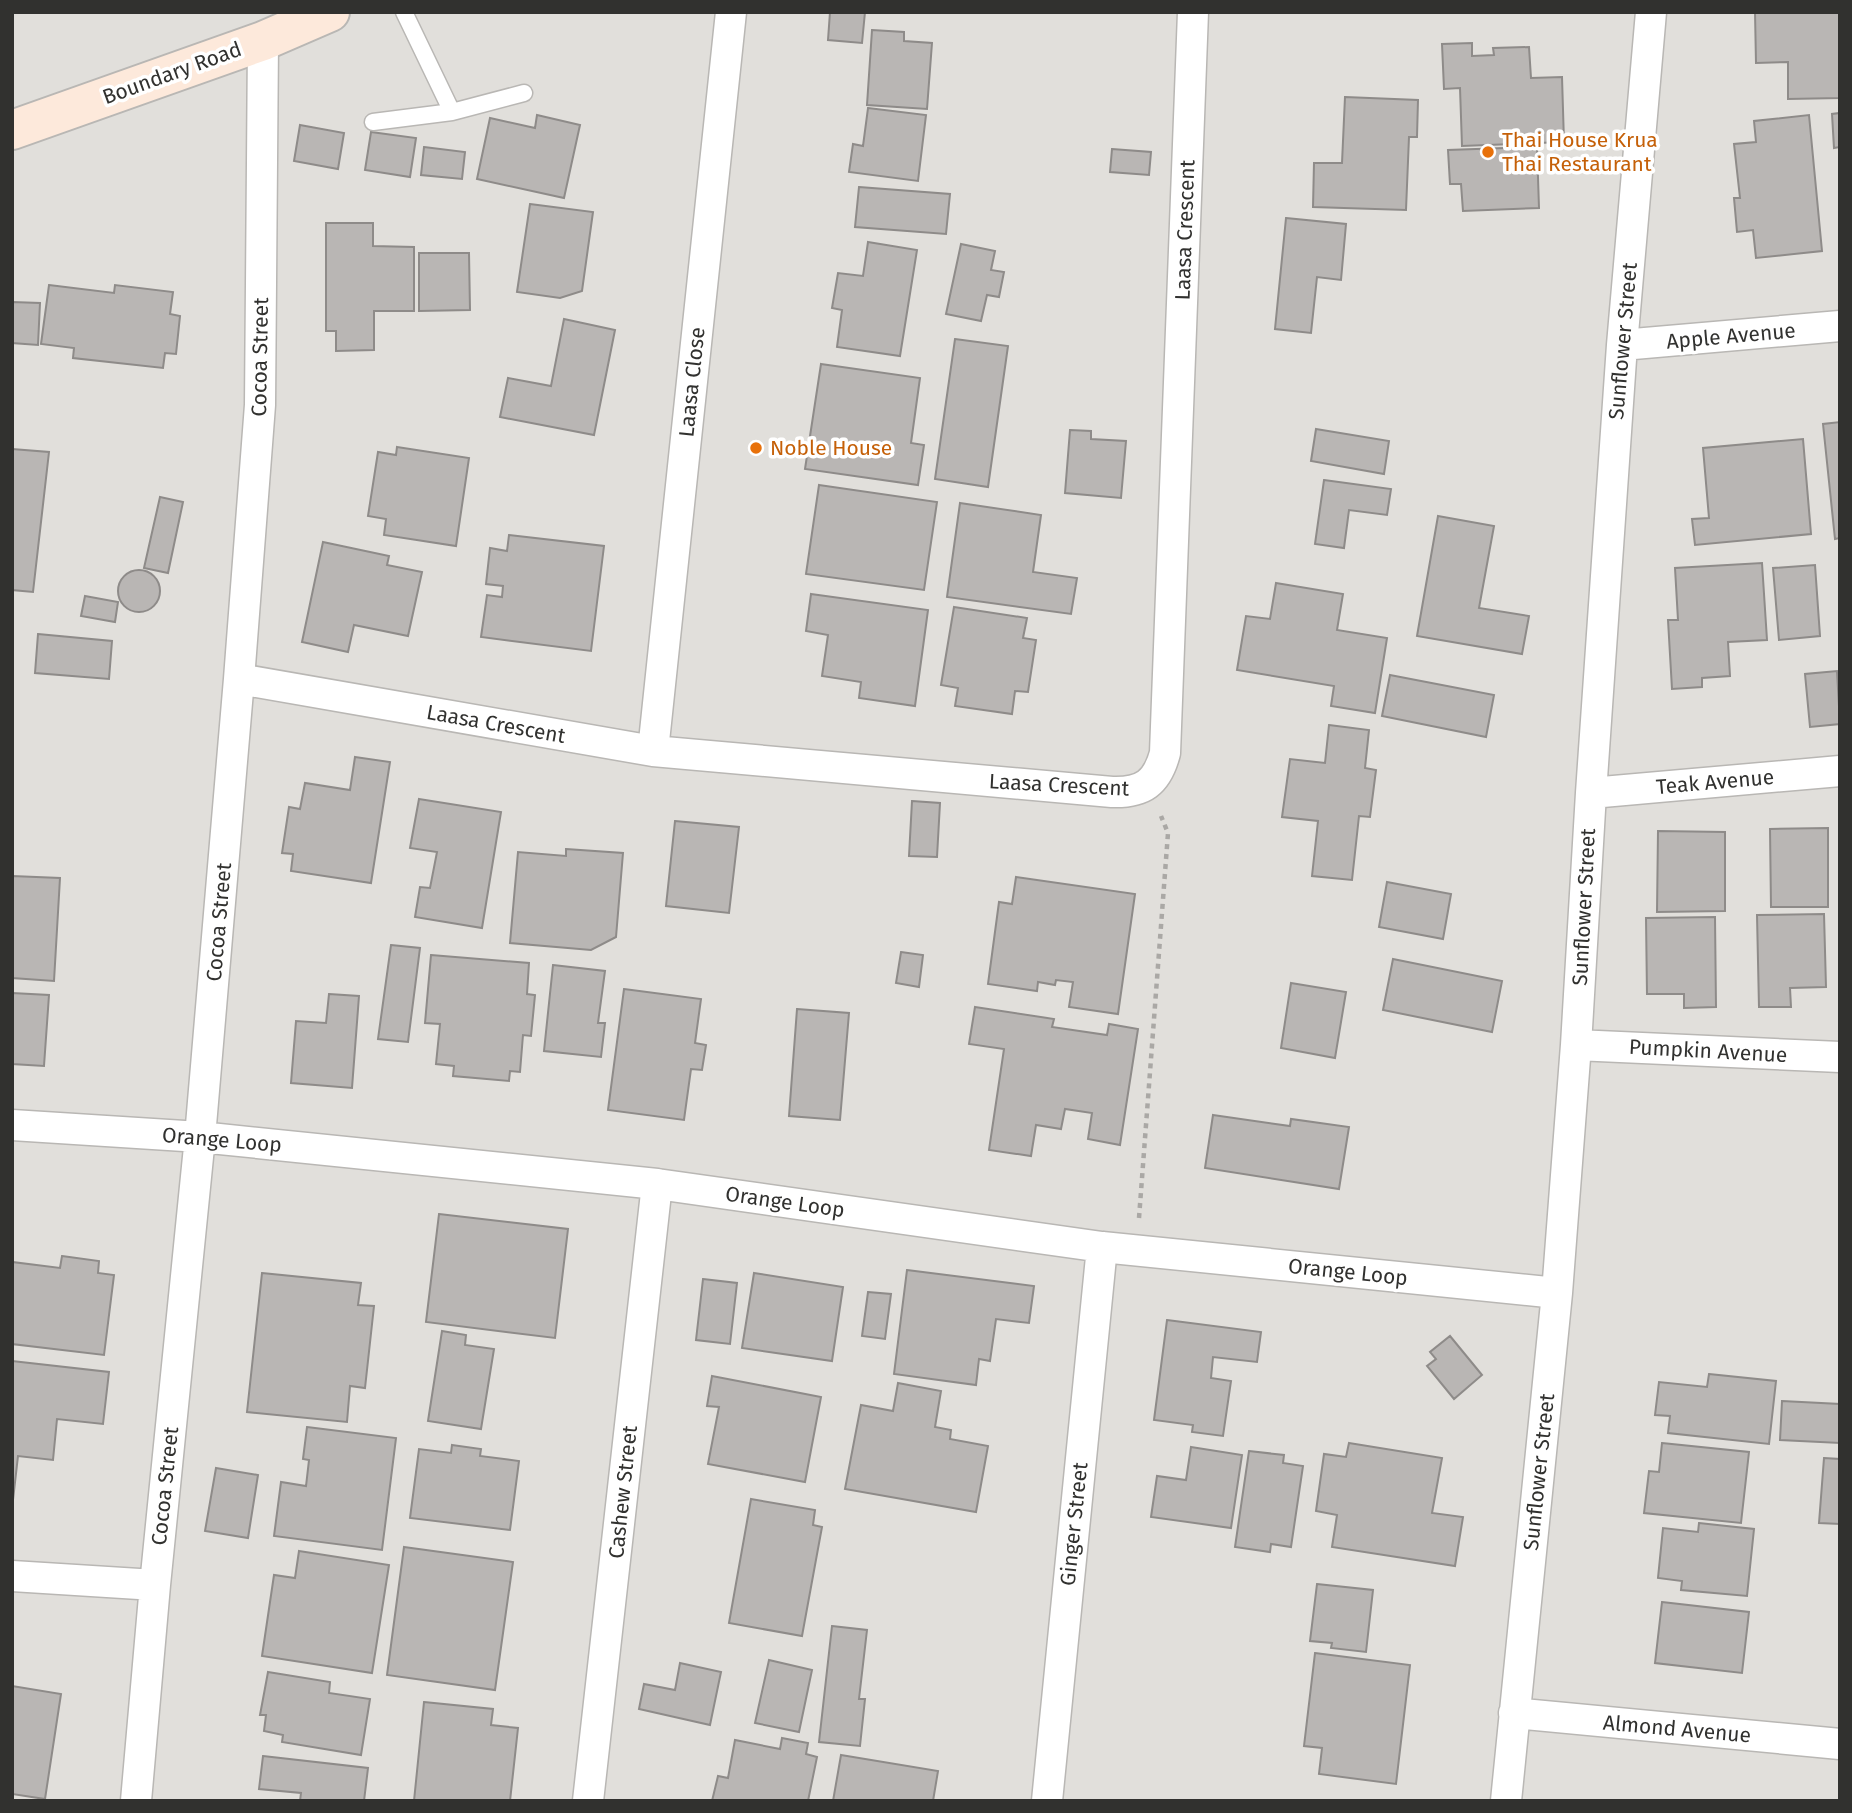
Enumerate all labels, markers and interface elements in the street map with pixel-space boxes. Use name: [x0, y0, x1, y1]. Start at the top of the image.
street label: Boundary Road: [99, 36, 245, 110]
place label: Thai House Krua Thai Restaurant: [1502, 127, 1658, 177]
marker: Thai House Krua Thai Restaurant: [1480, 144, 1496, 160]
street label: Laasa Crescent: [1170, 159, 1200, 301]
street label: Sunflower Street: [1603, 261, 1643, 421]
street label: Cocoa Street: [246, 297, 274, 417]
street label: Apple Avenue: [1665, 317, 1797, 355]
street label: Laasa Close: [673, 326, 711, 438]
place label: Noble House: [770, 435, 892, 461]
marker: Noble House: [748, 440, 764, 456]
street label: Laasa Crescent: [425, 699, 568, 749]
street label: Teak Avenue: [1655, 764, 1775, 800]
street label: Laasa Crescent: [988, 768, 1130, 802]
street label: Sunflower Street: [1567, 827, 1601, 986]
street label: Cocoa Street: [201, 861, 237, 983]
street label: Pumpkin Avenue: [1628, 1034, 1788, 1068]
street label: Orange Loop: [161, 1122, 283, 1158]
street label: Orange Loop: [724, 1181, 846, 1223]
street label: Orange Loop: [1287, 1253, 1409, 1291]
street label: Sunflower Street: [1518, 1392, 1560, 1552]
street label: Cashew Street: [603, 1424, 643, 1560]
street label: Cocoa Street: [146, 1425, 184, 1547]
street label: Ginger Street: [1055, 1460, 1093, 1587]
street label: Almond Avenue: [1602, 1710, 1752, 1748]

